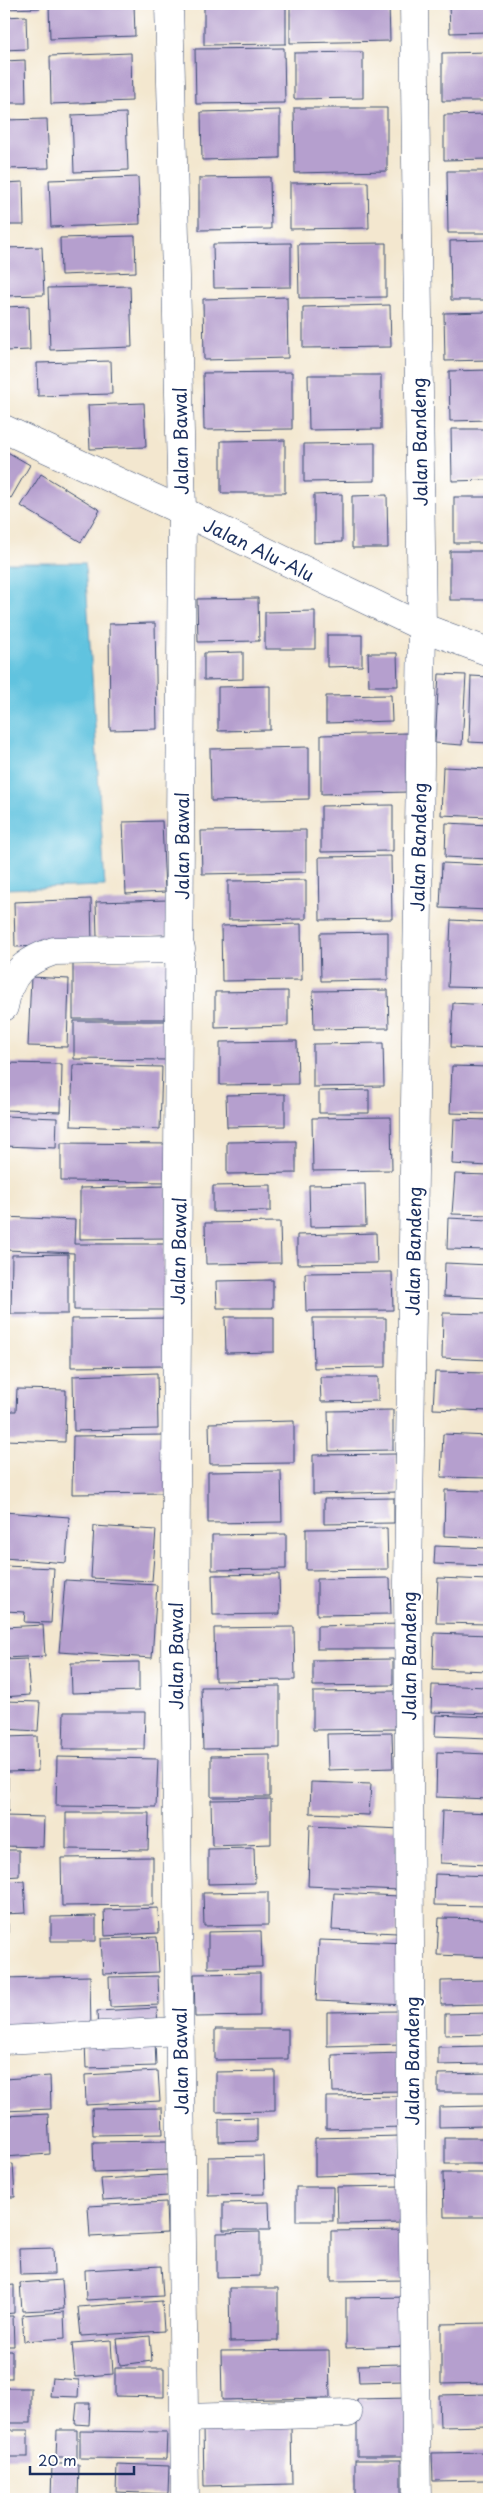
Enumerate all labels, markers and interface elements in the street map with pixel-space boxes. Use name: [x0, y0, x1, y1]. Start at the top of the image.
street label: Jalan Bandeng: [404, 377, 434, 507]
street label: Jalan Bawal: [166, 387, 194, 495]
street label: Jalan Alu-Alu: [199, 511, 319, 587]
street label: Jalan Bandeng: [403, 782, 433, 912]
street label: Jalan Bawal: [168, 792, 195, 900]
street label: Jalan Bandeng: [398, 1186, 428, 1316]
street label: Jalan Bawal: [164, 1197, 192, 1305]
street label: Jalan Bandeng: [395, 1591, 422, 1721]
street label: Jalan Bawal: [162, 1602, 189, 1710]
street label: Jalan Bandeng: [398, 1996, 425, 2126]
street label: Jalan Bawal: [166, 2007, 194, 2115]
scale bar: [30, 2443, 134, 2475]
text: 20 m: [38, 2448, 77, 2471]

